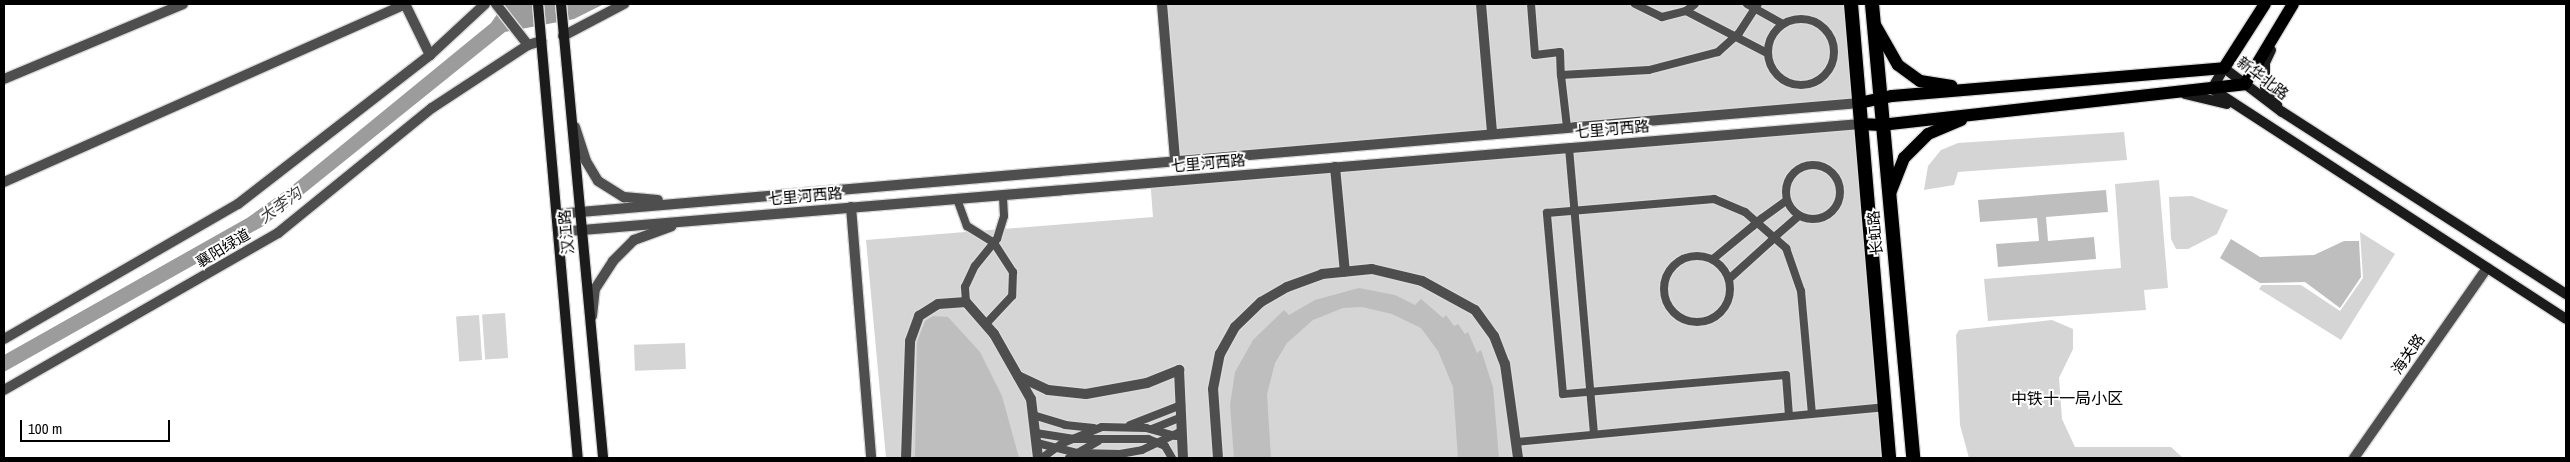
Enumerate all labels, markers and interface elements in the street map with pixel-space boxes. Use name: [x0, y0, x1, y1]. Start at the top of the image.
street label: 新华北路: [2234, 53, 2292, 103]
street label: 七里河西路: [1574, 117, 1650, 141]
street label: 七里河西路: [1170, 151, 1246, 175]
water label: 大李沟: [255, 183, 305, 227]
street label: 七里河西路: [767, 184, 843, 208]
street label: 汉江路: [555, 209, 577, 255]
street label: 长虹路: [1864, 210, 1886, 256]
street label: 襄阳绿道: [193, 225, 253, 271]
street label: 海关路: [2388, 330, 2428, 378]
district label: 中铁十一局小区: [2011, 388, 2123, 408]
scale bar: [22, 410, 172, 442]
text: 100 m: [28, 418, 62, 439]

